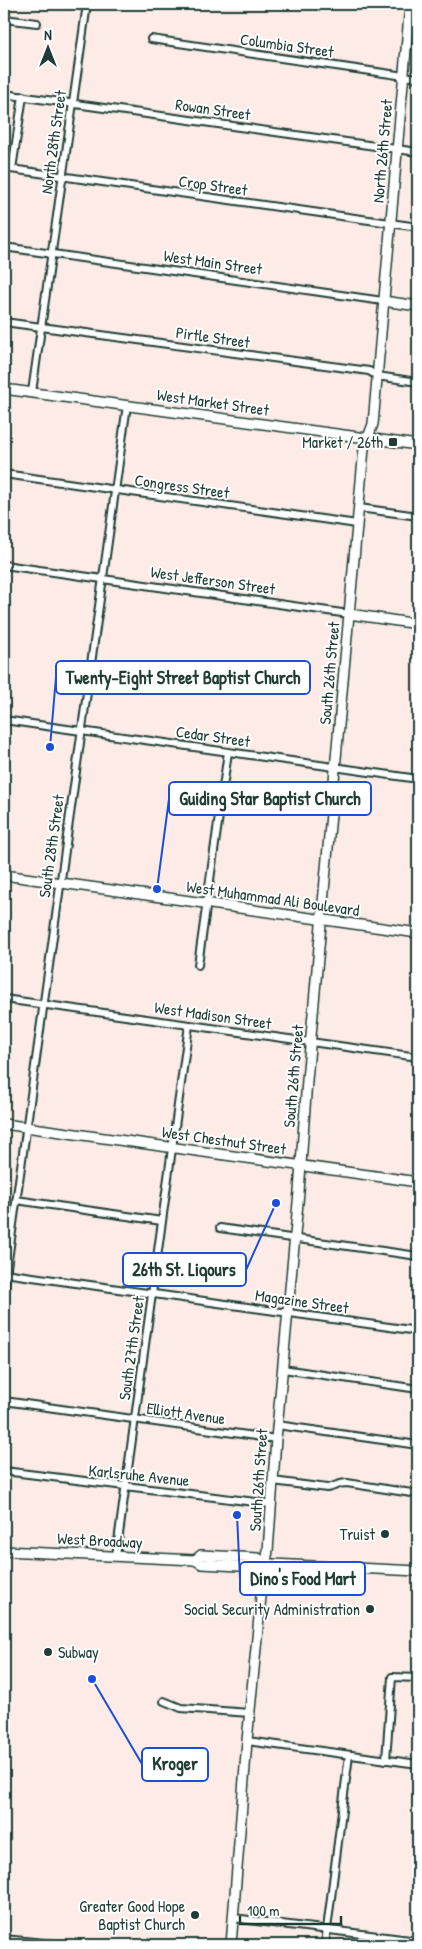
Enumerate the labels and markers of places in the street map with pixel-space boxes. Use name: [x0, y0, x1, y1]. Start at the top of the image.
place label: Market / 26th: [302, 431, 383, 453]
marker: Market / 26th: [387, 436, 399, 448]
callout: Twenty-Eight Street Baptist Church: [56, 661, 310, 694]
callout: Guiding Star Baptist Church: [169, 782, 371, 815]
callout: 26th St. Liqours: [123, 1253, 246, 1286]
place label: Truist: [340, 1523, 375, 1545]
marker: Truist: [379, 1528, 391, 1540]
callout: Dino's Food Mart: [240, 1562, 365, 1595]
place label: Social Security Administration: [184, 1598, 360, 1620]
marker: Social Security Administration: [364, 1603, 376, 1615]
place label: Subway: [58, 1641, 99, 1663]
marker: Subway: [42, 1646, 54, 1658]
callout: Kroger: [142, 1748, 208, 1781]
place label: Greater Good Hope Baptist Church: [79, 1895, 186, 1935]
marker: Greater Good Hope Baptist Church: [189, 1909, 201, 1921]

